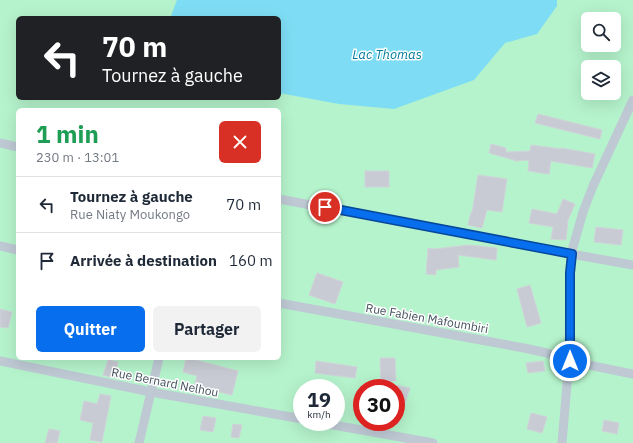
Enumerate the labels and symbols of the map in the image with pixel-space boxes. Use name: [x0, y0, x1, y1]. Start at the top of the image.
water label: Lac Thomas: [352, 46, 422, 63]
pin: [308, 190, 342, 224]
street label: Rue Fabien Mafoumbiri: [365, 300, 489, 336]
position arrow: [549, 340, 591, 382]
street label: Rue Bernard Nelhou: [110, 364, 220, 400]
speed limit sign: 30: [353, 379, 405, 431]

